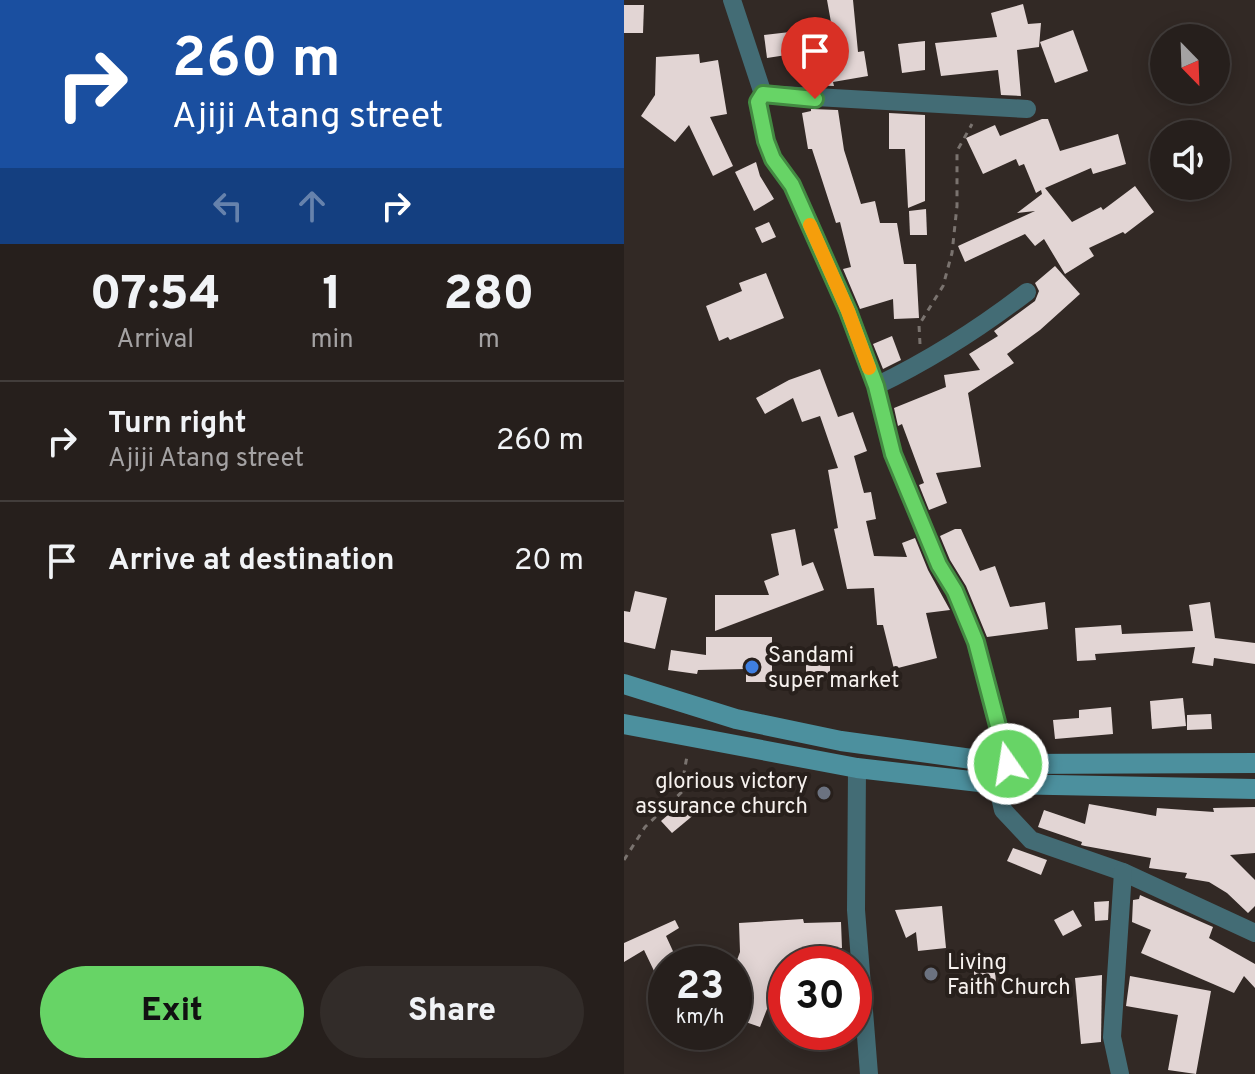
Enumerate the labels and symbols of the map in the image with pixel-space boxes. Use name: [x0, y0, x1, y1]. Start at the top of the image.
pin: [781, 17, 849, 99]
north arrow: [1150, 24, 1230, 104]
place label: Sandami super market: [768, 643, 899, 695]
marker: Sandami super market: [743, 658, 761, 676]
position arrow: [966, 722, 1050, 806]
place label: glorious victory assurance church: [635, 769, 808, 821]
marker: glorious victory assurance church: [815, 784, 833, 802]
speed limit sign: 30: [768, 946, 872, 1050]
place label: Living Faith Church: [947, 950, 1071, 1002]
marker: Living Faith Church: [922, 965, 940, 983]

